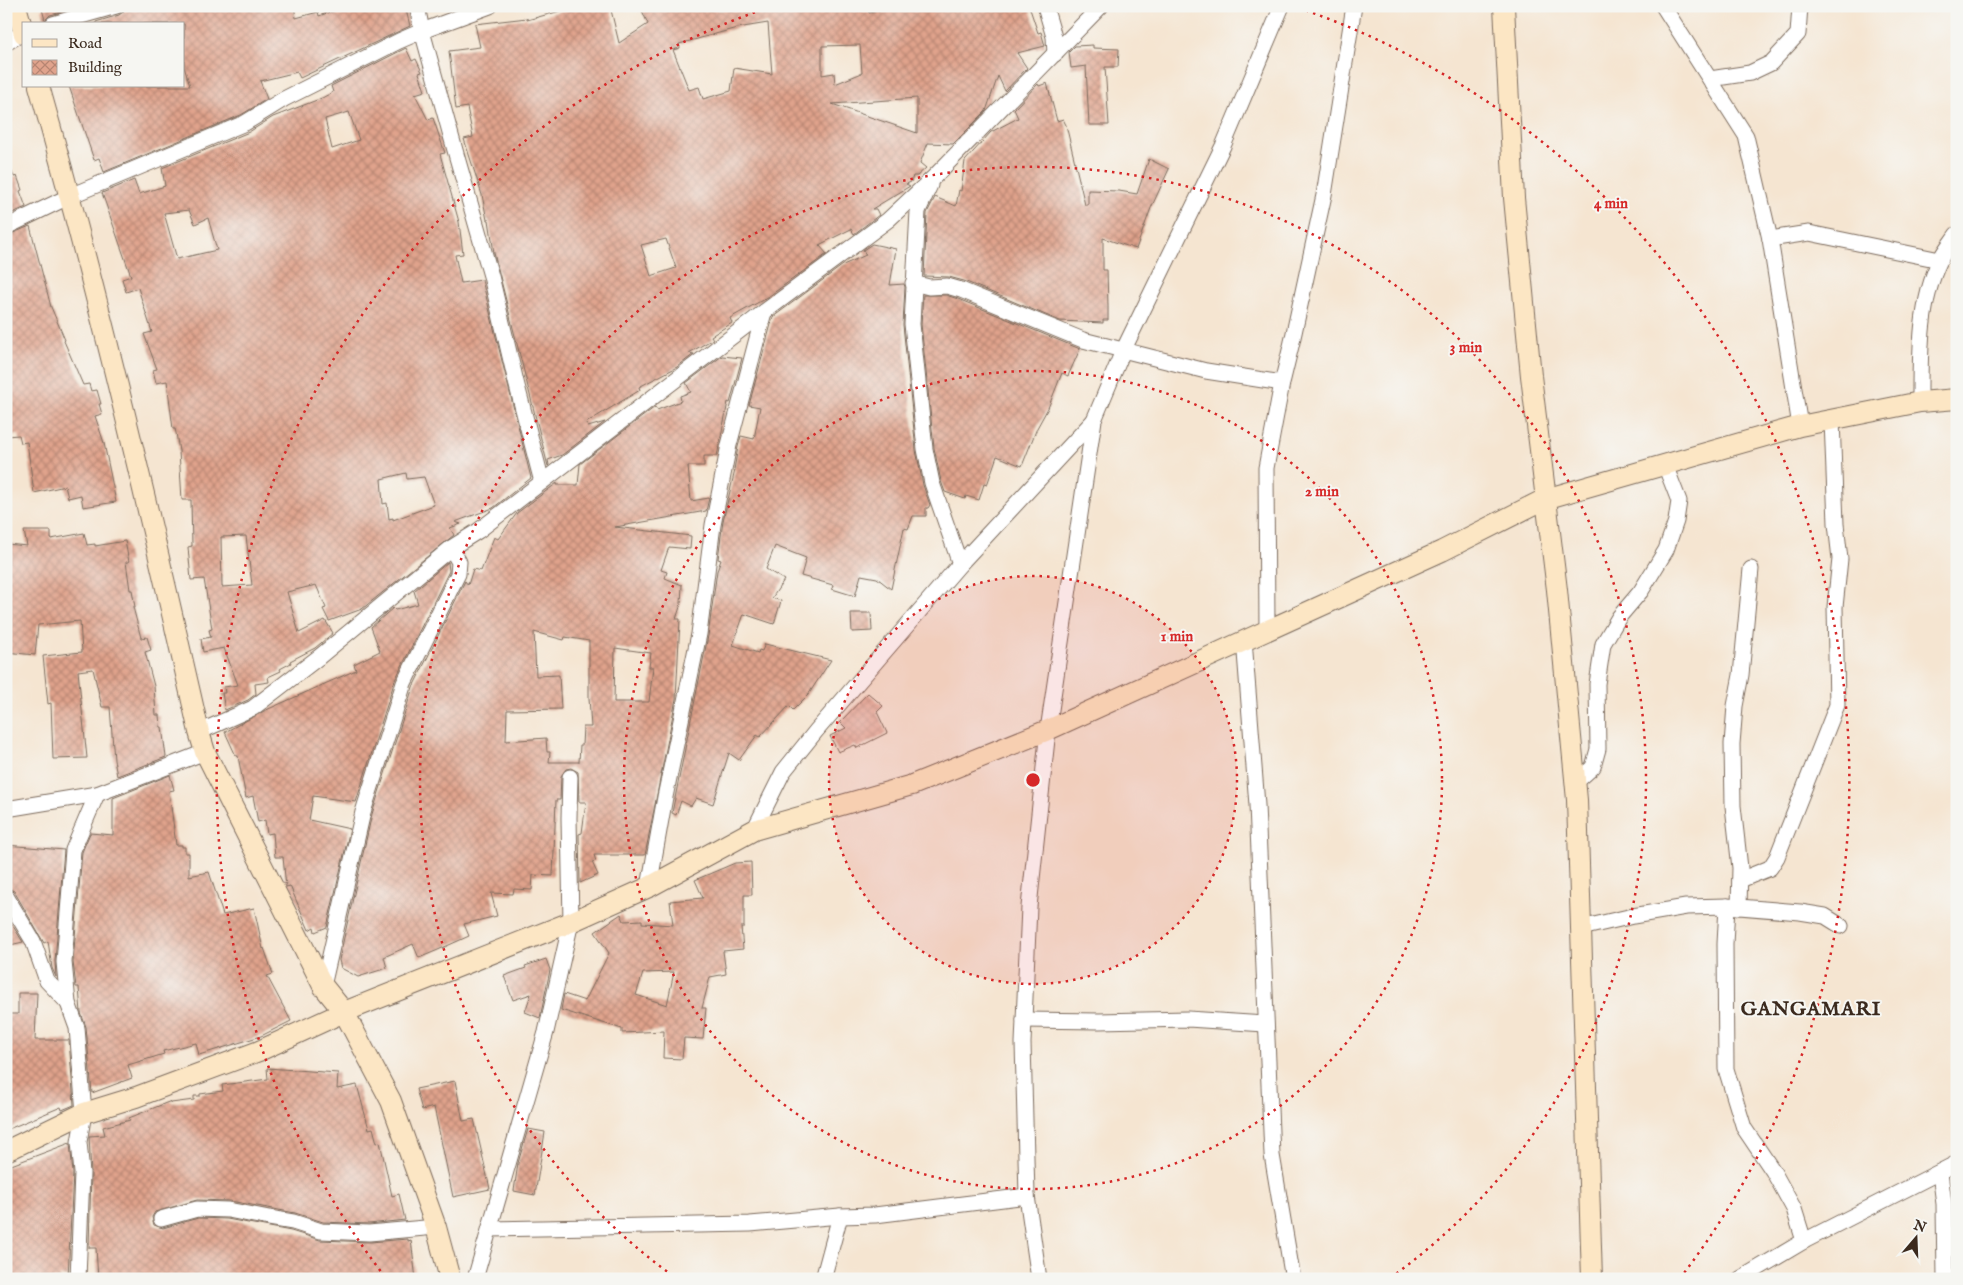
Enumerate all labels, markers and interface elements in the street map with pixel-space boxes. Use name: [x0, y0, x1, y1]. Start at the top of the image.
legend: [22, 22, 185, 88]
text: Road: [68, 34, 103, 53]
text: Building: [68, 58, 123, 77]
text: 4 min: [1594, 194, 1628, 213]
text: 3 min: [1450, 338, 1482, 357]
text: 2 min: [1305, 482, 1339, 501]
text: 1 min: [1161, 627, 1193, 646]
centre of rings: [1024, 771, 1042, 789]
district label: GANGAMARI: [1741, 997, 1881, 1022]
north arrow: [1890, 1212, 1940, 1262]
text: N: [1910, 1216, 1929, 1237]

